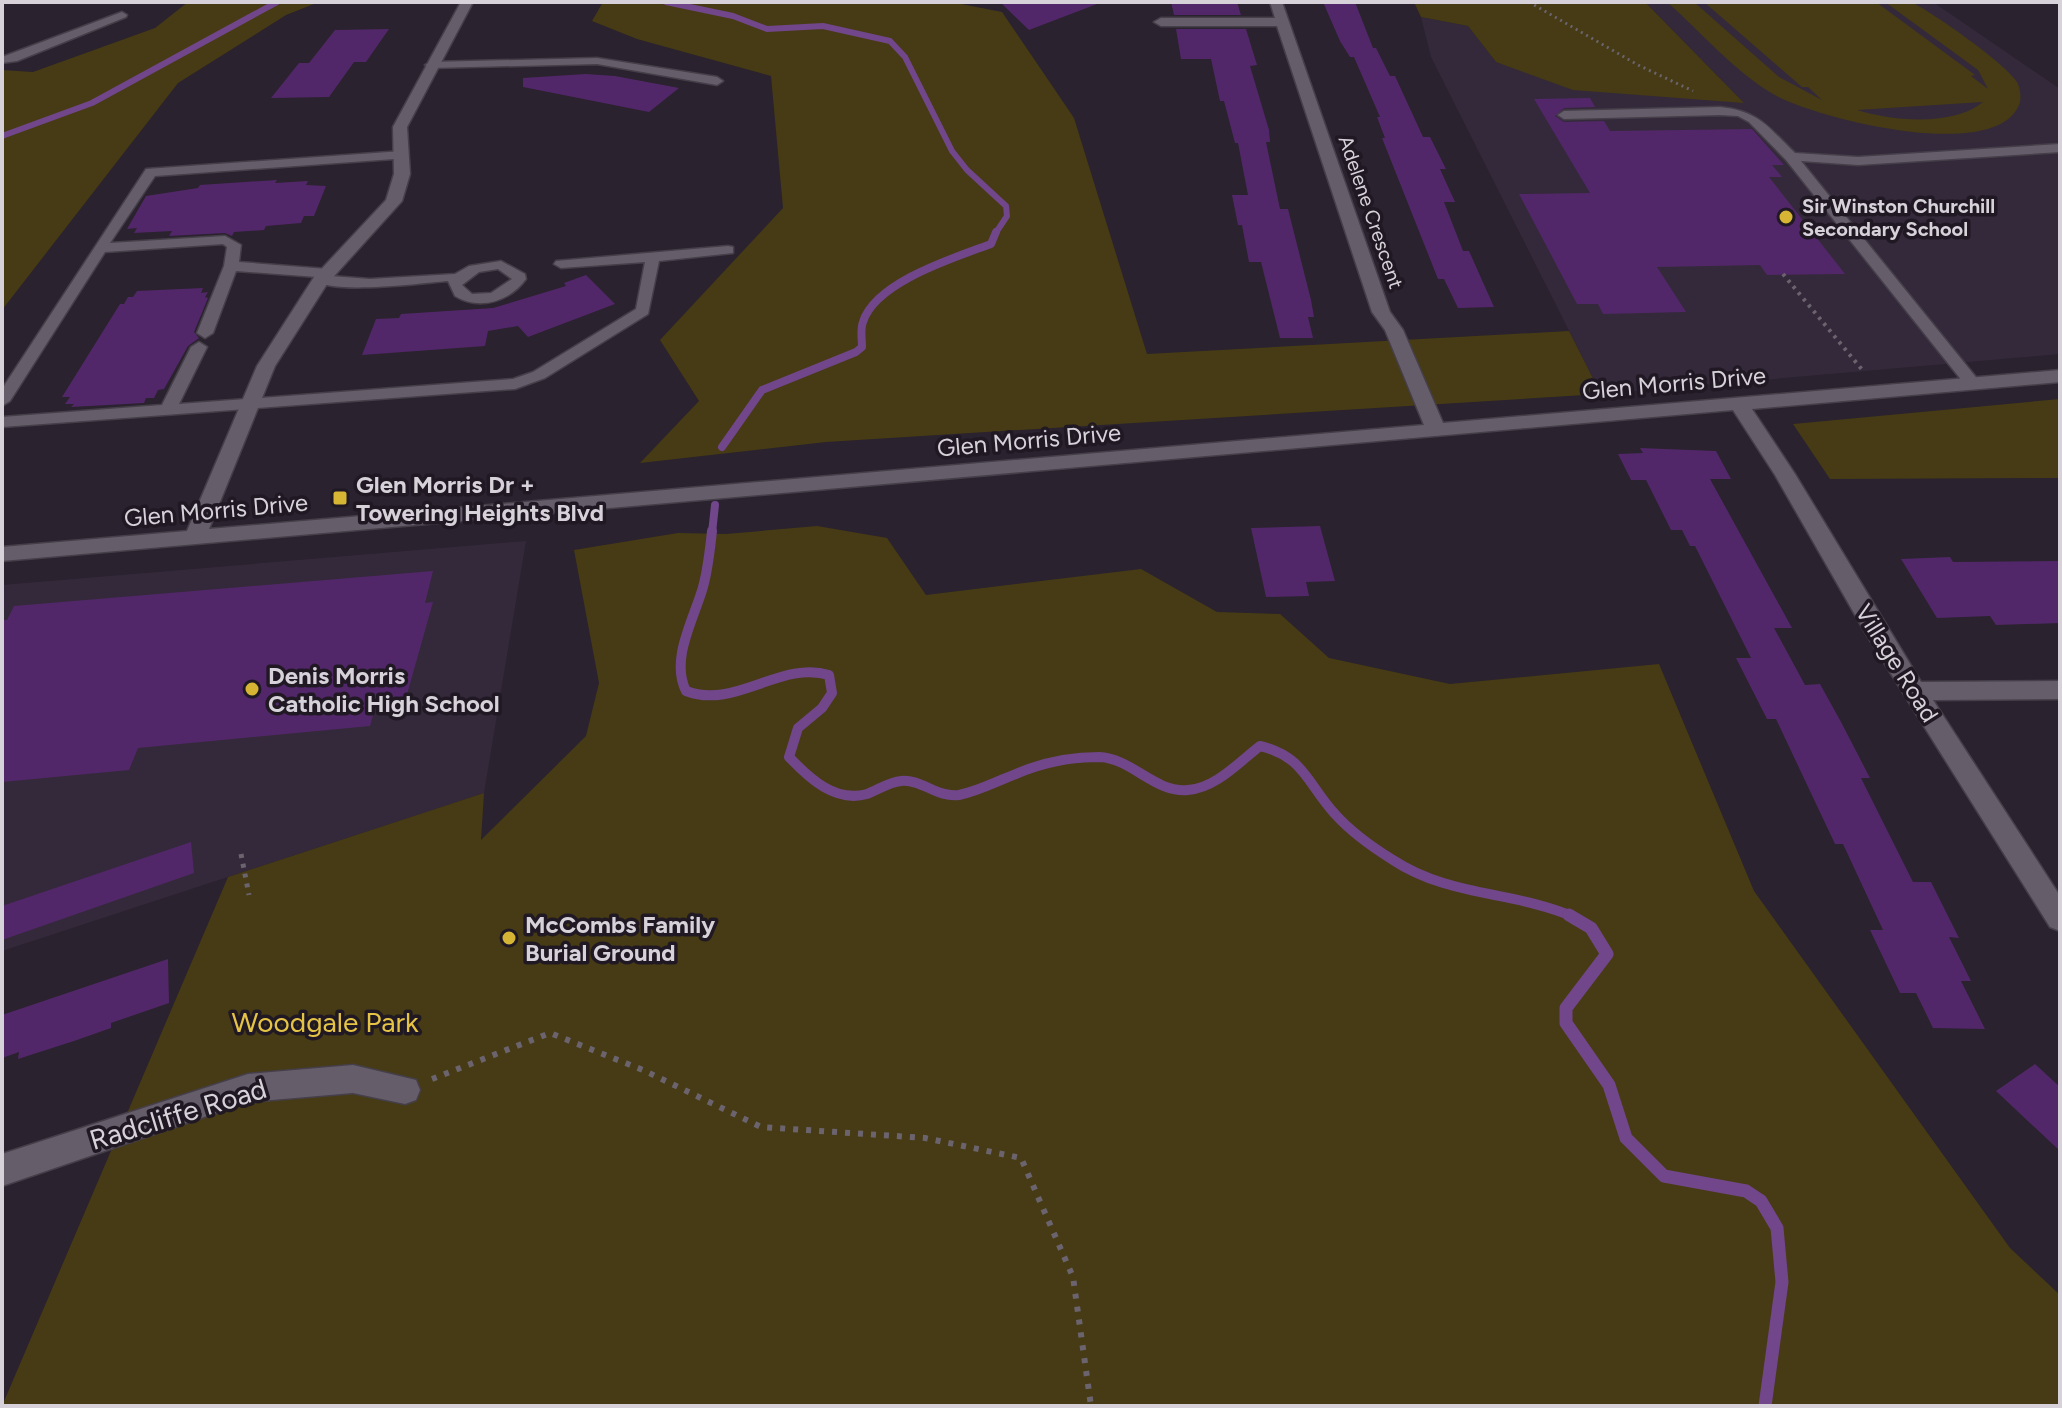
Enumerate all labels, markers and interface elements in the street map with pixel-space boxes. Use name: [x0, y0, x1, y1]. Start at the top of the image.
street label: Adelene Crescent: [1334, 132, 1408, 292]
place label: Sir Winston Churchill Secondary School: [1802, 194, 1995, 241]
marker: Sir Winston Churchill Secondary School: [1777, 208, 1795, 226]
street label: Glen Morris Drive: [1581, 361, 1767, 405]
street label: Glen Morris Drive: [936, 418, 1122, 462]
place label: Glen Morris Dr + Towering Heights Blvd: [356, 470, 604, 527]
street label: Glen Morris Drive: [123, 488, 309, 532]
marker: Glen Morris Dr + Towering Heights Blvd: [331, 489, 349, 507]
street label: Village Road: [1849, 599, 1945, 727]
place label: Denis Morris Catholic High School: [268, 661, 500, 718]
marker: Denis Morris Catholic High School: [243, 680, 261, 698]
place label: McCombs Family Burial Ground: [525, 910, 715, 967]
marker: McCombs Family Burial Ground: [500, 929, 518, 947]
park label: Woodgale Park: [232, 1005, 419, 1039]
street label: Radcliffe Road: [85, 1071, 271, 1157]

